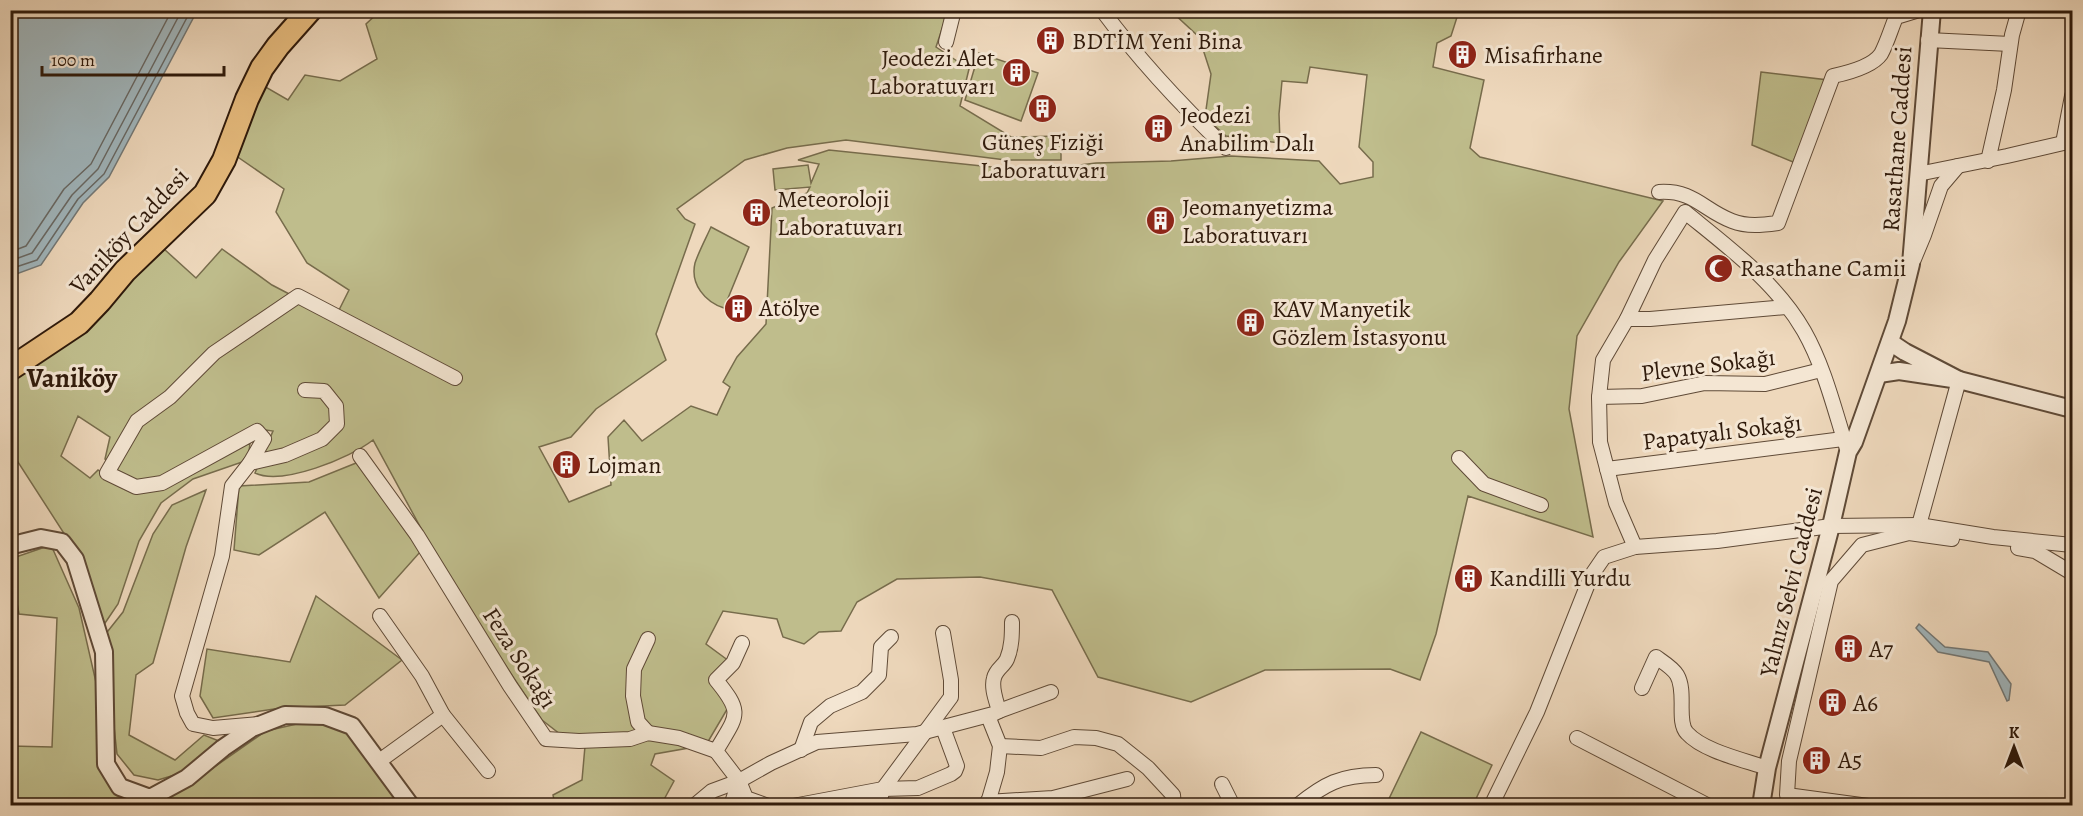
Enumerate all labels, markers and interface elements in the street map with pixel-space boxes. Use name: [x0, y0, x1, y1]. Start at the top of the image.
building icon: BDTİM Yeni Bina: [1035, 25, 1067, 57]
place label: BDTİM Yeni Bina: [1072, 25, 1243, 57]
scale bar: [42, 39, 224, 77]
building icon: Misafirhane: [1447, 39, 1479, 71]
place label: Misafirhane: [1484, 39, 1603, 71]
place label: Jeodezi Alet Laboratuvarı: [869, 42, 995, 102]
street label: Rasathane Caddesi: [1875, 45, 1919, 233]
text: 100 m: [51, 48, 95, 72]
building icon: Jeodezi Alet Laboratuvarı: [1000, 56, 1032, 88]
building icon: Güneş Fiziği Laboratuvarı: [1027, 93, 1059, 125]
place label: Jeodezi Anabilim Dalı: [1179, 99, 1315, 159]
building icon: Jeodezi Anabilim Dalı: [1143, 113, 1175, 145]
place label: Güneş Fiziği Laboratuvarı: [980, 126, 1106, 186]
street label: Vaniköy Caddesi: [62, 161, 196, 302]
place label: Meteoroloji Laboratuvarı: [777, 183, 903, 243]
place label: Jeomanyetizma Laboratuvarı: [1182, 191, 1334, 251]
building icon: Meteoroloji Laboratuvarı: [740, 197, 772, 229]
building icon: Jeomanyetizma Laboratuvarı: [1145, 205, 1177, 237]
mosque icon: Rasathane Camii: [1703, 252, 1735, 284]
place label: Rasathane Camii: [1740, 252, 1907, 284]
building icon: Atölye: [722, 292, 754, 324]
place label: Atölye: [758, 292, 820, 324]
place label: KAV Manyetik Gözlem İstasyonu: [1272, 293, 1447, 353]
building icon: KAV Manyetik Gözlem İstasyonu: [1235, 307, 1267, 339]
street label: Plevne Sokağı: [1639, 341, 1777, 389]
district label: Vaniköy: [26, 360, 118, 396]
street label: Papatyalı Sokağı: [1641, 406, 1803, 458]
building icon: Lojman: [550, 449, 582, 481]
place label: Lojman: [587, 449, 661, 481]
street label: Yalnız Selvi Caddesi: [1752, 484, 1830, 681]
building icon: Kandilli Yurdu: [1452, 562, 1484, 594]
place label: Kandilli Yurdu: [1489, 562, 1631, 594]
street label: Feza Sokağı: [475, 601, 565, 715]
building icon: A7: [1832, 633, 1864, 665]
place label: A7: [1868, 633, 1894, 665]
building icon: A6: [1816, 687, 1848, 719]
place label: A6: [1852, 687, 1878, 719]
north arrow: [1984, 717, 2044, 777]
text: K: [2009, 722, 2020, 744]
building icon: A5: [1801, 744, 1833, 776]
place label: A5: [1837, 744, 1862, 776]

